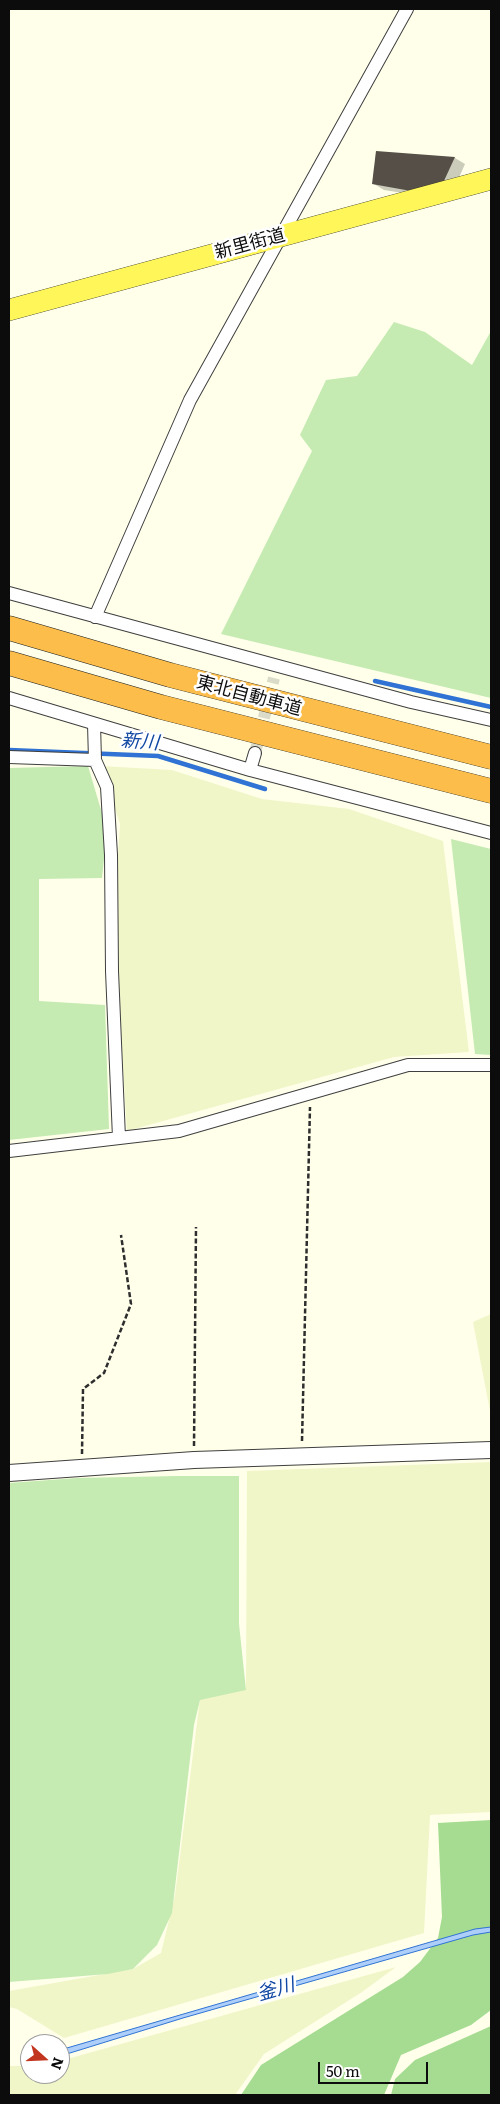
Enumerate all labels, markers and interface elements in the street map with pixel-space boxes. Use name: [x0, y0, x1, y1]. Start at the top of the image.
street label: 新里街道: [212, 224, 288, 264]
street label: 東北自動車道: [194, 672, 304, 720]
water label: 新川: [120, 729, 160, 755]
water label: 釜川: [255, 1974, 297, 2006]
north arrow: [20, 2034, 70, 2084]
scale bar: [320, 2052, 430, 2084]
text: N: [47, 2055, 70, 2073]
text: 50 m: [326, 2059, 360, 2082]

